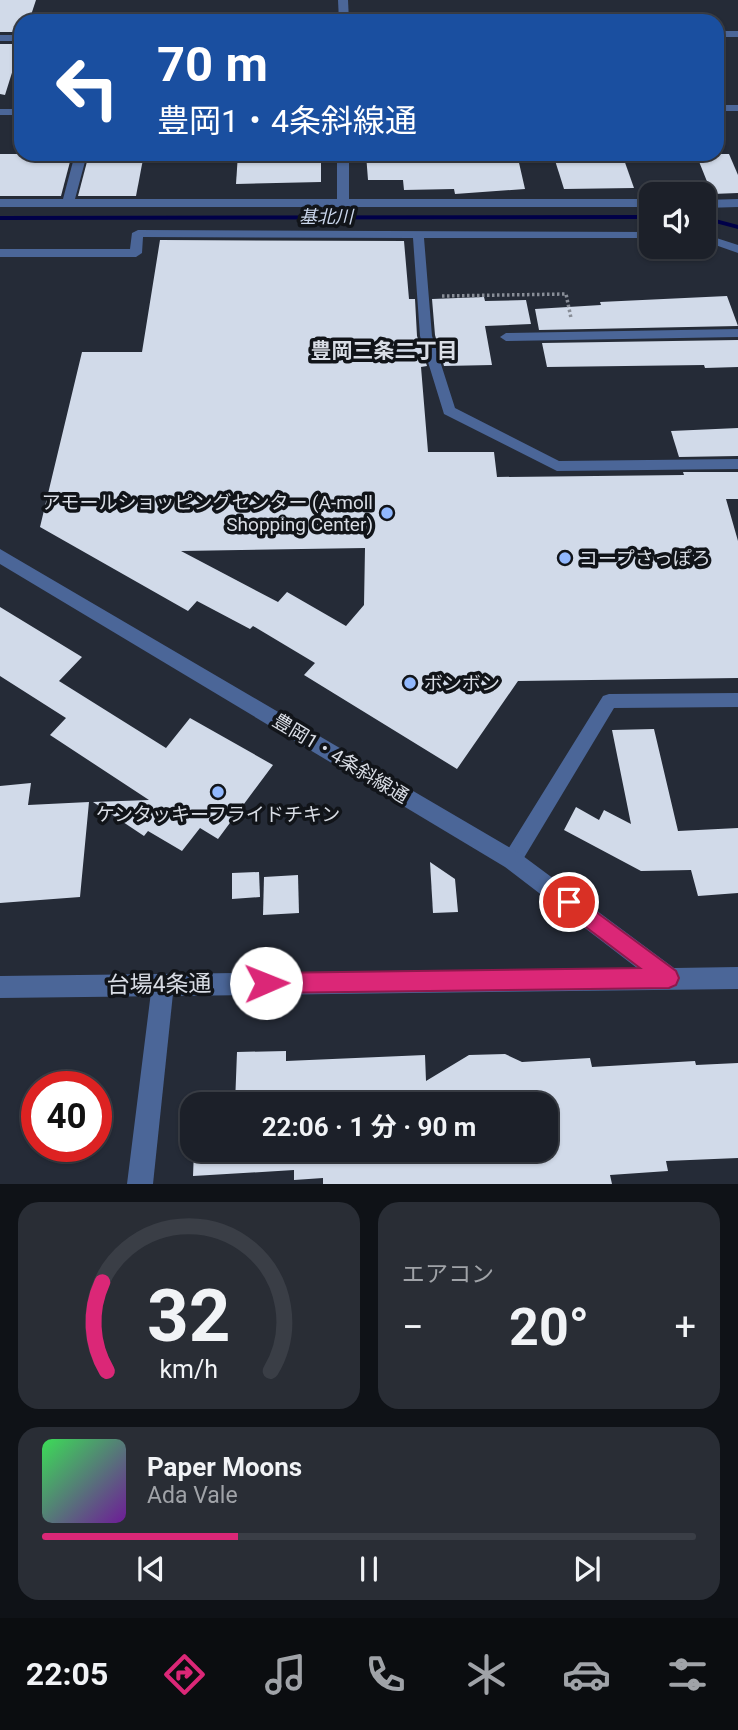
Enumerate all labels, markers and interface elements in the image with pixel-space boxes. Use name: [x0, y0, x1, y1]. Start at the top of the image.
text: 70 m: [157, 36, 268, 93]
icon: left: [42, 42, 133, 133]
text: 豊岡1・4条斜線通: [157, 102, 417, 140]
map controls: [639, 182, 716, 259]
button: sound: [639, 182, 716, 259]
water label: 基北川: [299, 206, 355, 227]
district label: 豊岡三条二丁目: [311, 339, 458, 363]
place label: アモールショッピングセンター (A-moll Shopping Center): [41, 491, 373, 536]
marker: アモールショッピングセンター (A-moll Shopping Center): [379, 505, 395, 521]
place label: コープさっぽろ: [579, 547, 711, 570]
marker: コープさっぽろ: [557, 550, 573, 566]
place label: ボンボン: [424, 672, 500, 695]
marker: ボンボン: [402, 675, 418, 691]
street label: 豊岡1・4条斜線通: [269, 709, 413, 808]
marker: ケンタッキーフライドチキン: [210, 784, 226, 800]
place label: ケンタッキーフライドチキン: [96, 803, 340, 826]
pin: [539, 872, 599, 932]
icon: arrive: [550, 883, 588, 921]
position arrow: [229, 946, 303, 1020]
street label: 台場4条通: [106, 970, 212, 999]
speed limit sign: 40: [21, 1071, 112, 1162]
text: 22:06 · 1 分 · 90 m: [262, 1112, 476, 1142]
text: エアコン: [402, 1261, 494, 1288]
text: 32: [147, 1274, 231, 1360]
text: 20°: [509, 1297, 589, 1358]
text: −: [402, 1305, 424, 1349]
text: +: [674, 1305, 696, 1349]
text: km/h: [160, 1355, 218, 1384]
text: Paper Moons: [147, 1452, 302, 1482]
text: Ada Vale: [147, 1482, 238, 1509]
icon: previous: [132, 1550, 170, 1588]
icon: pause: [350, 1550, 388, 1588]
icon: next: [568, 1550, 606, 1588]
icon: directions: [160, 1650, 209, 1699]
icon: music: [261, 1650, 310, 1699]
icon: phone: [361, 1650, 410, 1699]
icon: climate: [462, 1650, 511, 1699]
icon: car: [562, 1650, 611, 1699]
icon: filters: [663, 1650, 712, 1699]
text: 22:05: [26, 1655, 108, 1693]

